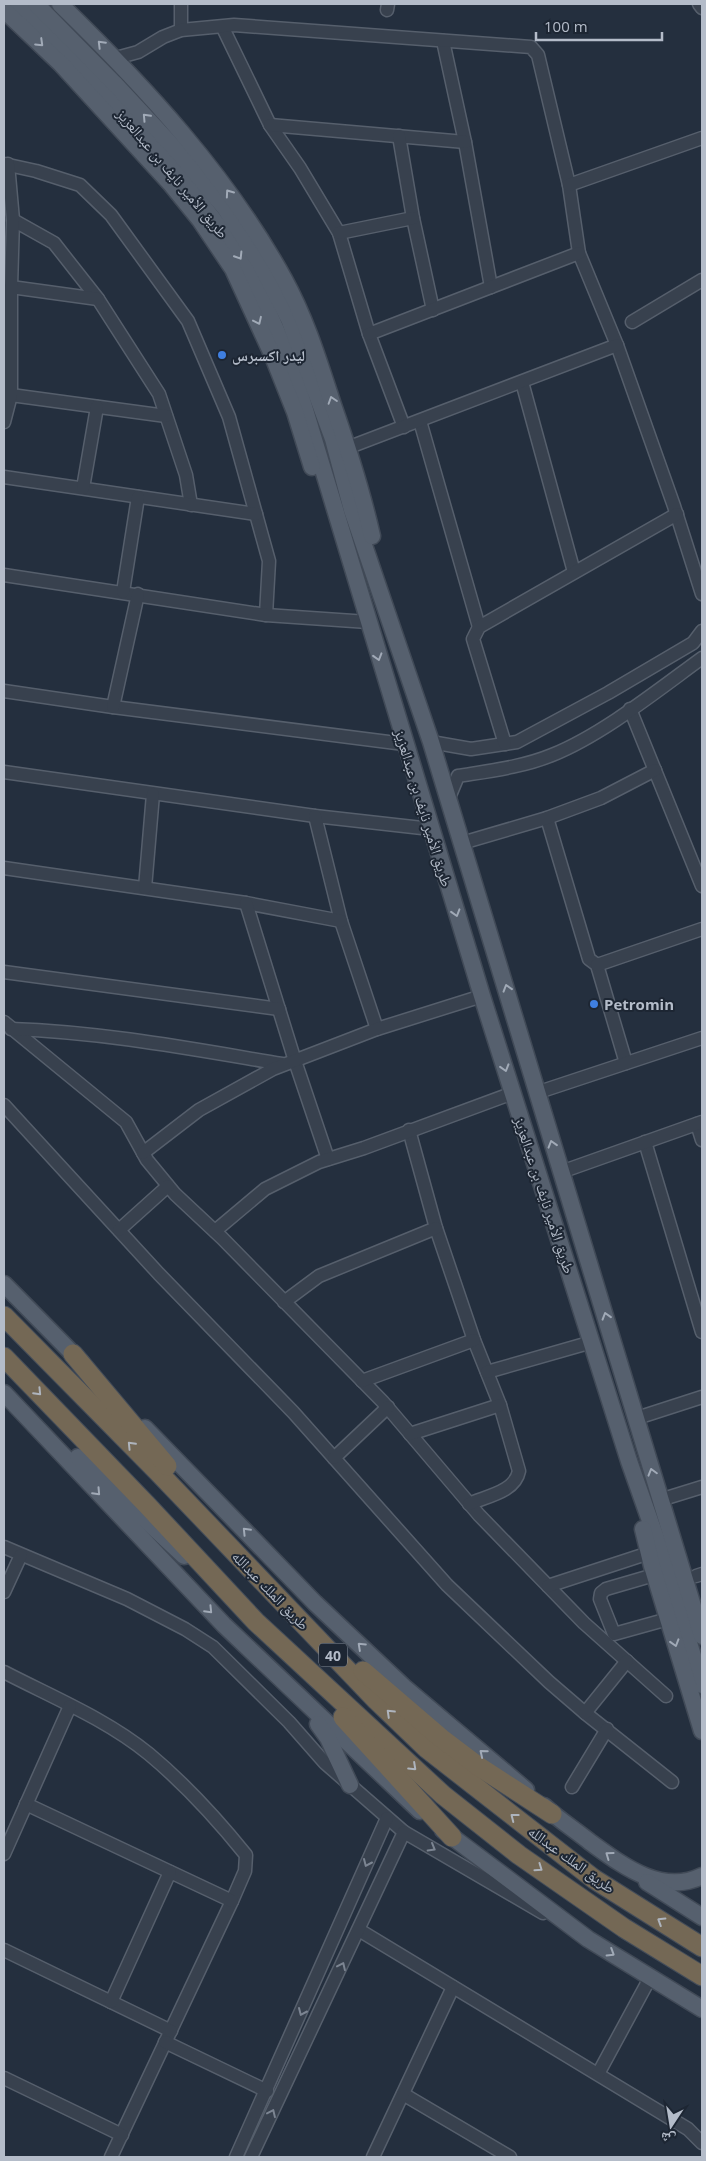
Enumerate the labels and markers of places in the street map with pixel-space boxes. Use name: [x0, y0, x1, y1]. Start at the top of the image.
place label: ليدر اكسبرس: [232, 345, 305, 365]
marker: ليدر اكسبرس: [216, 349, 228, 361]
place label: Petromin: [604, 994, 674, 1014]
marker: Petromin: [588, 998, 600, 1010]

